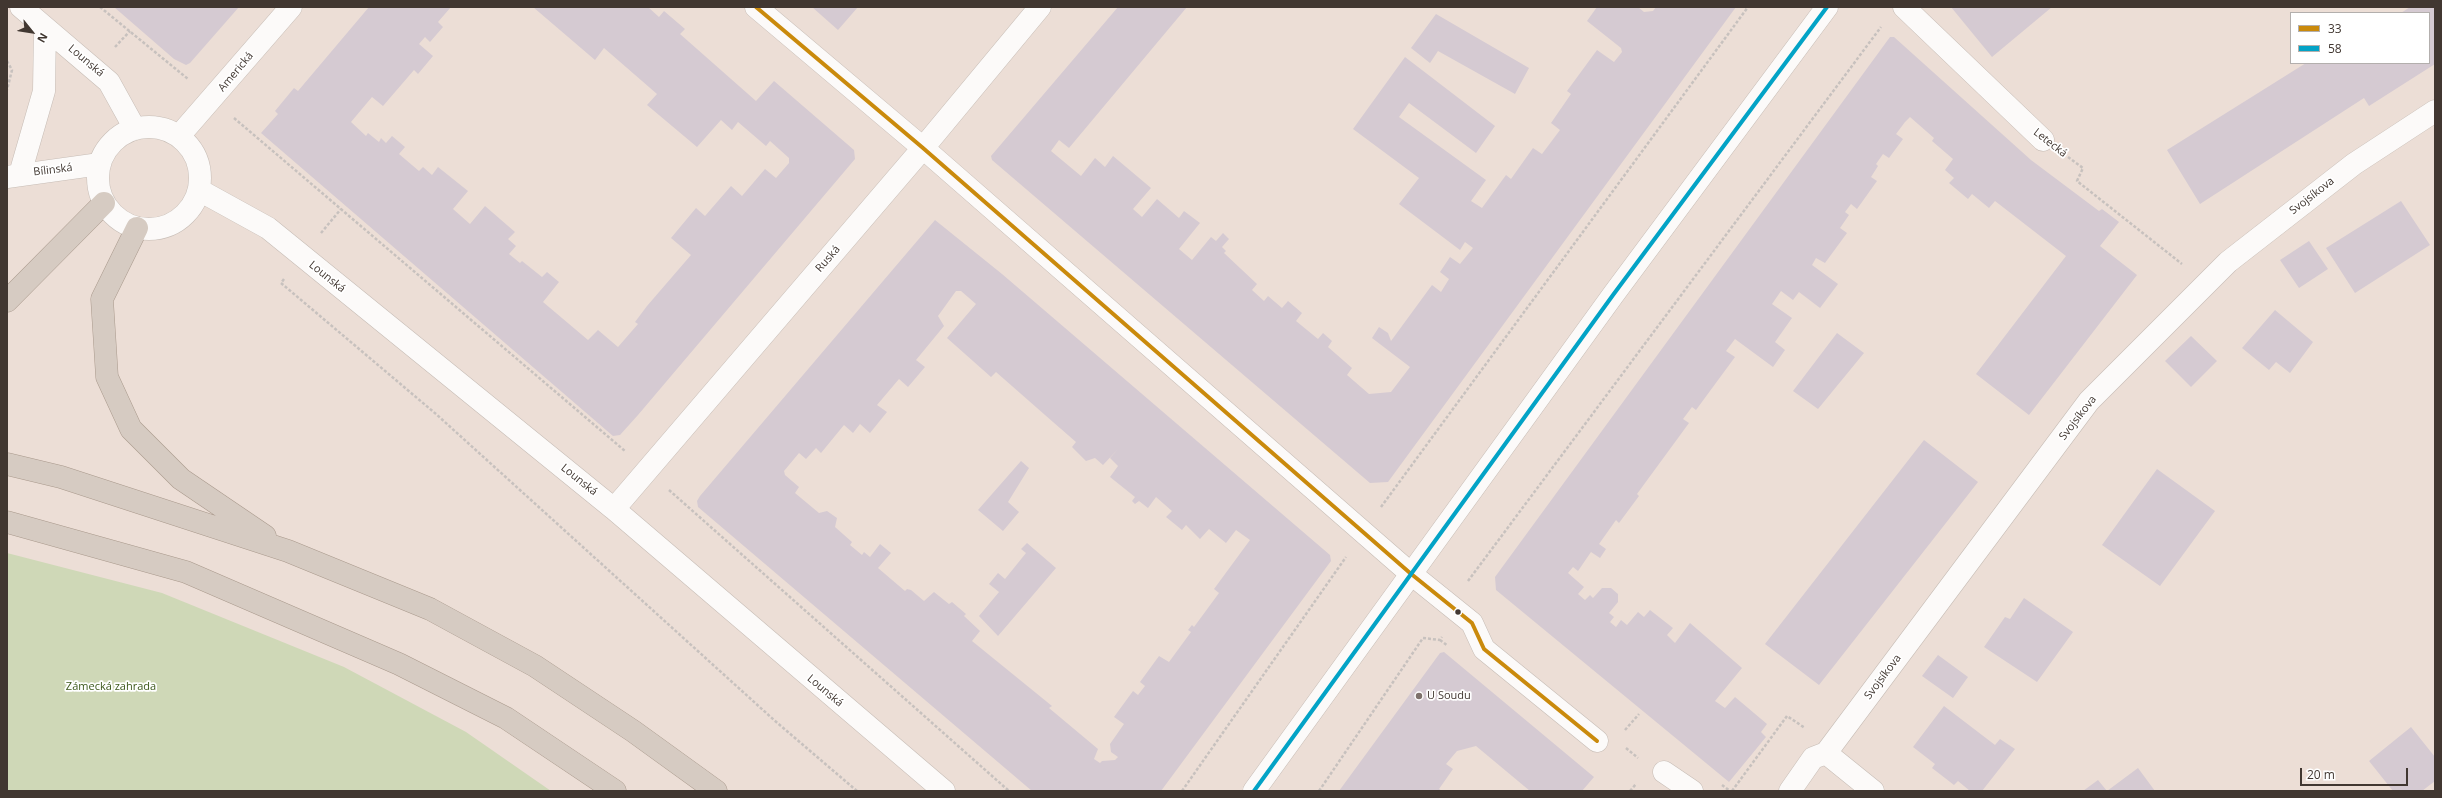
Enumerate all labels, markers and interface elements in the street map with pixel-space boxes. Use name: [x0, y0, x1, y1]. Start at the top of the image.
north arrow: [12, 12, 52, 52]
legend: [2290, 12, 2430, 64]
text: 33: [2328, 20, 2342, 37]
text: N: [34, 31, 52, 46]
text: 58: [2328, 40, 2342, 57]
street label: Lounská: [65, 42, 107, 80]
street label: Americká: [216, 49, 256, 95]
street label: Letecká: [2031, 126, 2069, 160]
street label: Bílinská: [33, 161, 73, 179]
street label: Svojsíkova: [2287, 175, 2337, 217]
street label: Ruská: [813, 243, 843, 275]
street label: Lounská: [306, 258, 348, 296]
street label: Svojsíkova: [2057, 393, 2099, 443]
street label: Lounská: [558, 461, 600, 499]
unlabelled marker: [1453, 607, 1463, 617]
street label: Svojsíkova: [1862, 652, 1904, 702]
street label: Lounská: [804, 672, 846, 710]
park label: Zámecká zahrada: [66, 680, 156, 694]
place label: U Soudu: [1427, 689, 1471, 703]
marker: U Soudu: [1414, 691, 1424, 701]
scale bar: [2302, 760, 2410, 786]
text: 20 m: [2307, 766, 2335, 783]

